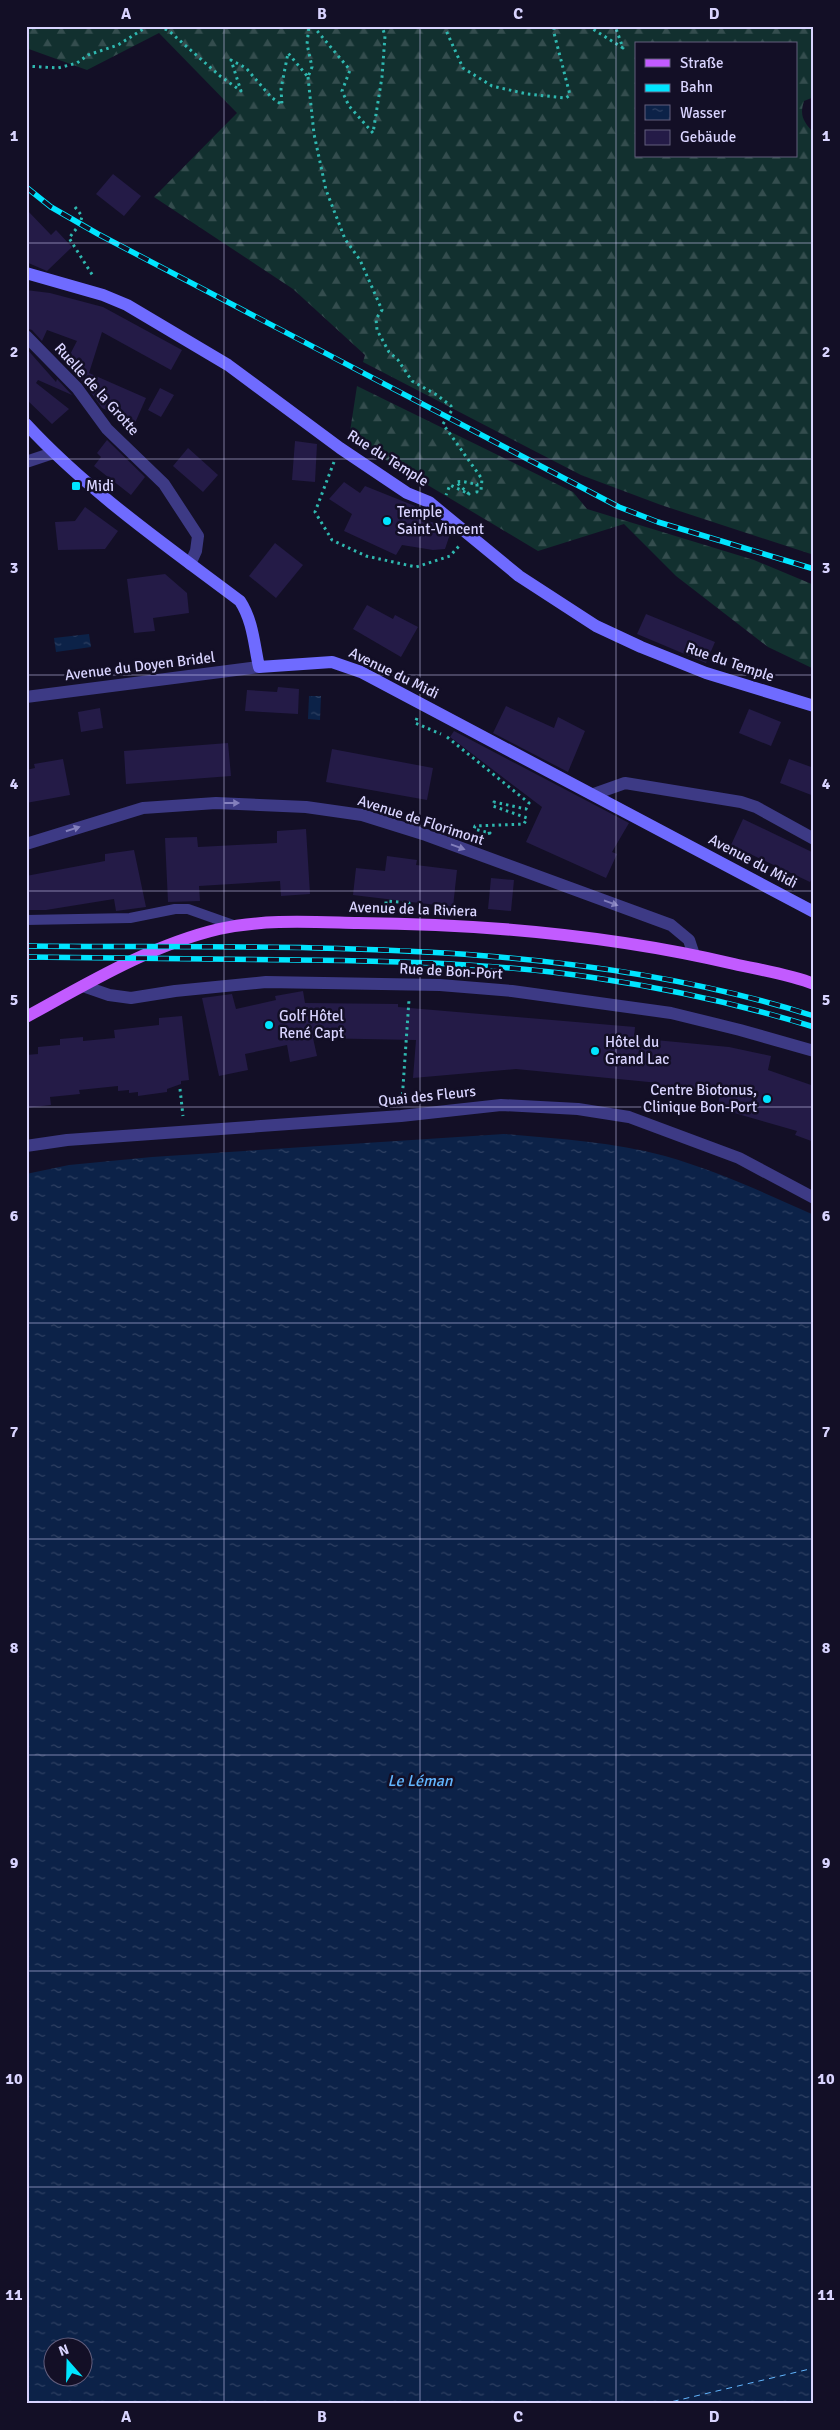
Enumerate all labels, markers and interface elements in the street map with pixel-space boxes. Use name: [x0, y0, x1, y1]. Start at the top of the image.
text: A: [121, 4, 132, 24]
text: B: [317, 4, 327, 24]
text: C: [513, 4, 523, 24]
text: D: [709, 4, 720, 24]
legend: [635, 42, 798, 158]
text: Straße: [680, 54, 724, 72]
text: Bahn: [680, 78, 713, 96]
text: Wasser: [680, 104, 726, 122]
text: 1: [10, 126, 19, 146]
text: 1: [822, 126, 831, 146]
text: Gebäude: [680, 128, 736, 146]
street label: Ruelle de la Grotte: [51, 339, 143, 439]
text: 2: [10, 342, 18, 362]
text: 2: [822, 342, 830, 362]
street label: Rue du Temple: [344, 426, 432, 490]
place label: Midi: [86, 477, 114, 495]
marker: Midi: [70, 480, 82, 492]
place label: Temple Saint-Vincent: [397, 503, 484, 538]
marker: Temple Saint-Vincent: [381, 515, 393, 527]
text: 3: [10, 558, 18, 578]
text: 3: [822, 558, 830, 578]
street label: Rue du Temple: [683, 638, 777, 686]
street label: Avenue du Midi: [346, 643, 442, 703]
street label: Avenue du Doyen Bridel: [64, 648, 216, 684]
text: 4: [10, 774, 19, 794]
text: 4: [822, 774, 831, 794]
street label: Avenue de Florimont: [356, 791, 486, 849]
one-way arrow: [224, 799, 240, 807]
one-way arrow: [65, 825, 80, 833]
street label: Avenue du Midi: [706, 830, 800, 892]
one-way arrow: [451, 843, 466, 851]
street label: Avenue de la Riviera: [348, 898, 478, 920]
one-way arrow: [604, 899, 619, 907]
street label: Rue de Bon-Port: [399, 959, 503, 983]
text: 5: [10, 990, 18, 1010]
text: 5: [822, 990, 830, 1010]
place label: Golf Hôtel René Capt: [279, 1007, 344, 1042]
marker: Golf Hôtel René Capt: [263, 1019, 275, 1031]
place label: Hôtel du Grand Lac: [605, 1033, 669, 1068]
marker: Hôtel du Grand Lac: [589, 1045, 601, 1057]
place label: Centre Biotonus, Clinique Bon-Port: [643, 1081, 757, 1116]
street label: Quai des Fleurs: [377, 1082, 477, 1110]
marker: Centre Biotonus, Clinique Bon-Port: [761, 1093, 773, 1105]
text: 6: [10, 1206, 19, 1226]
text: 6: [822, 1206, 831, 1226]
text: 7: [10, 1422, 19, 1442]
text: 7: [822, 1422, 831, 1442]
text: 8: [10, 1638, 19, 1658]
text: 8: [822, 1638, 831, 1658]
water label: Le Léman: [387, 1771, 454, 1791]
text: 9: [10, 1853, 19, 1873]
text: 9: [822, 1853, 831, 1873]
text: 10: [5, 2069, 23, 2089]
text: 10: [817, 2069, 835, 2089]
text: 11: [5, 2285, 23, 2305]
text: 11: [817, 2285, 835, 2305]
north arrow: [42, 2338, 92, 2388]
text: N: [56, 2341, 71, 2360]
text: A: [121, 2407, 132, 2427]
text: B: [317, 2407, 327, 2427]
text: C: [513, 2407, 523, 2427]
text: D: [709, 2407, 720, 2427]

